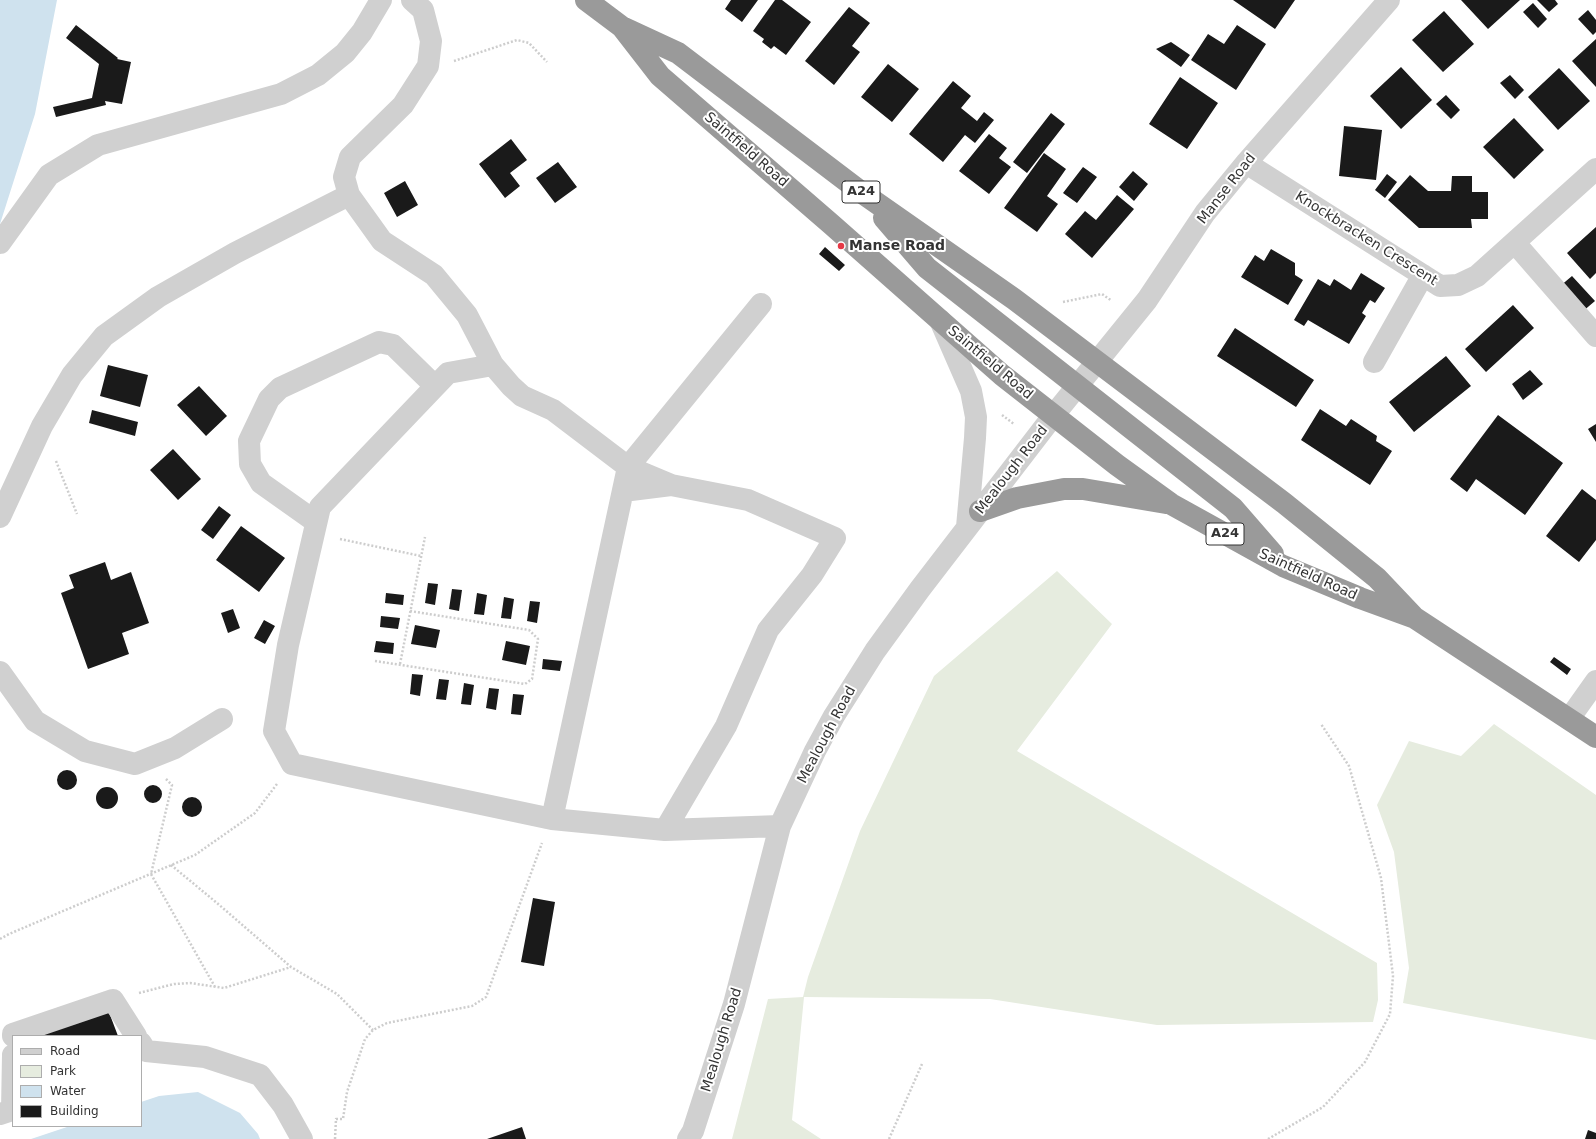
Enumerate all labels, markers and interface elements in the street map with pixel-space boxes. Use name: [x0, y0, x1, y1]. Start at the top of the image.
street label: Saintfield Road: [701, 109, 791, 191]
street label: Manse Road: [1194, 150, 1260, 228]
road number: A24: [842, 181, 880, 203]
street label: Knockbracken Crescent: [1292, 188, 1440, 290]
place label: Manse Road: [849, 238, 945, 254]
marker: Manse Road: [836, 241, 846, 251]
street label: Saintfield Road: [944, 323, 1036, 403]
street label: Mealough Road: [972, 422, 1052, 518]
road number: A24: [1206, 523, 1244, 545]
street label: Saintfield Road: [1256, 546, 1360, 604]
street label: Mealough Road: [794, 683, 860, 787]
street label: Mealough Road: [698, 986, 746, 1094]
legend: [12, 1035, 142, 1127]
text: Road: [50, 1044, 80, 1058]
text: Park: [50, 1064, 76, 1078]
text: Water: [50, 1084, 85, 1098]
text: Building: [50, 1104, 99, 1118]

